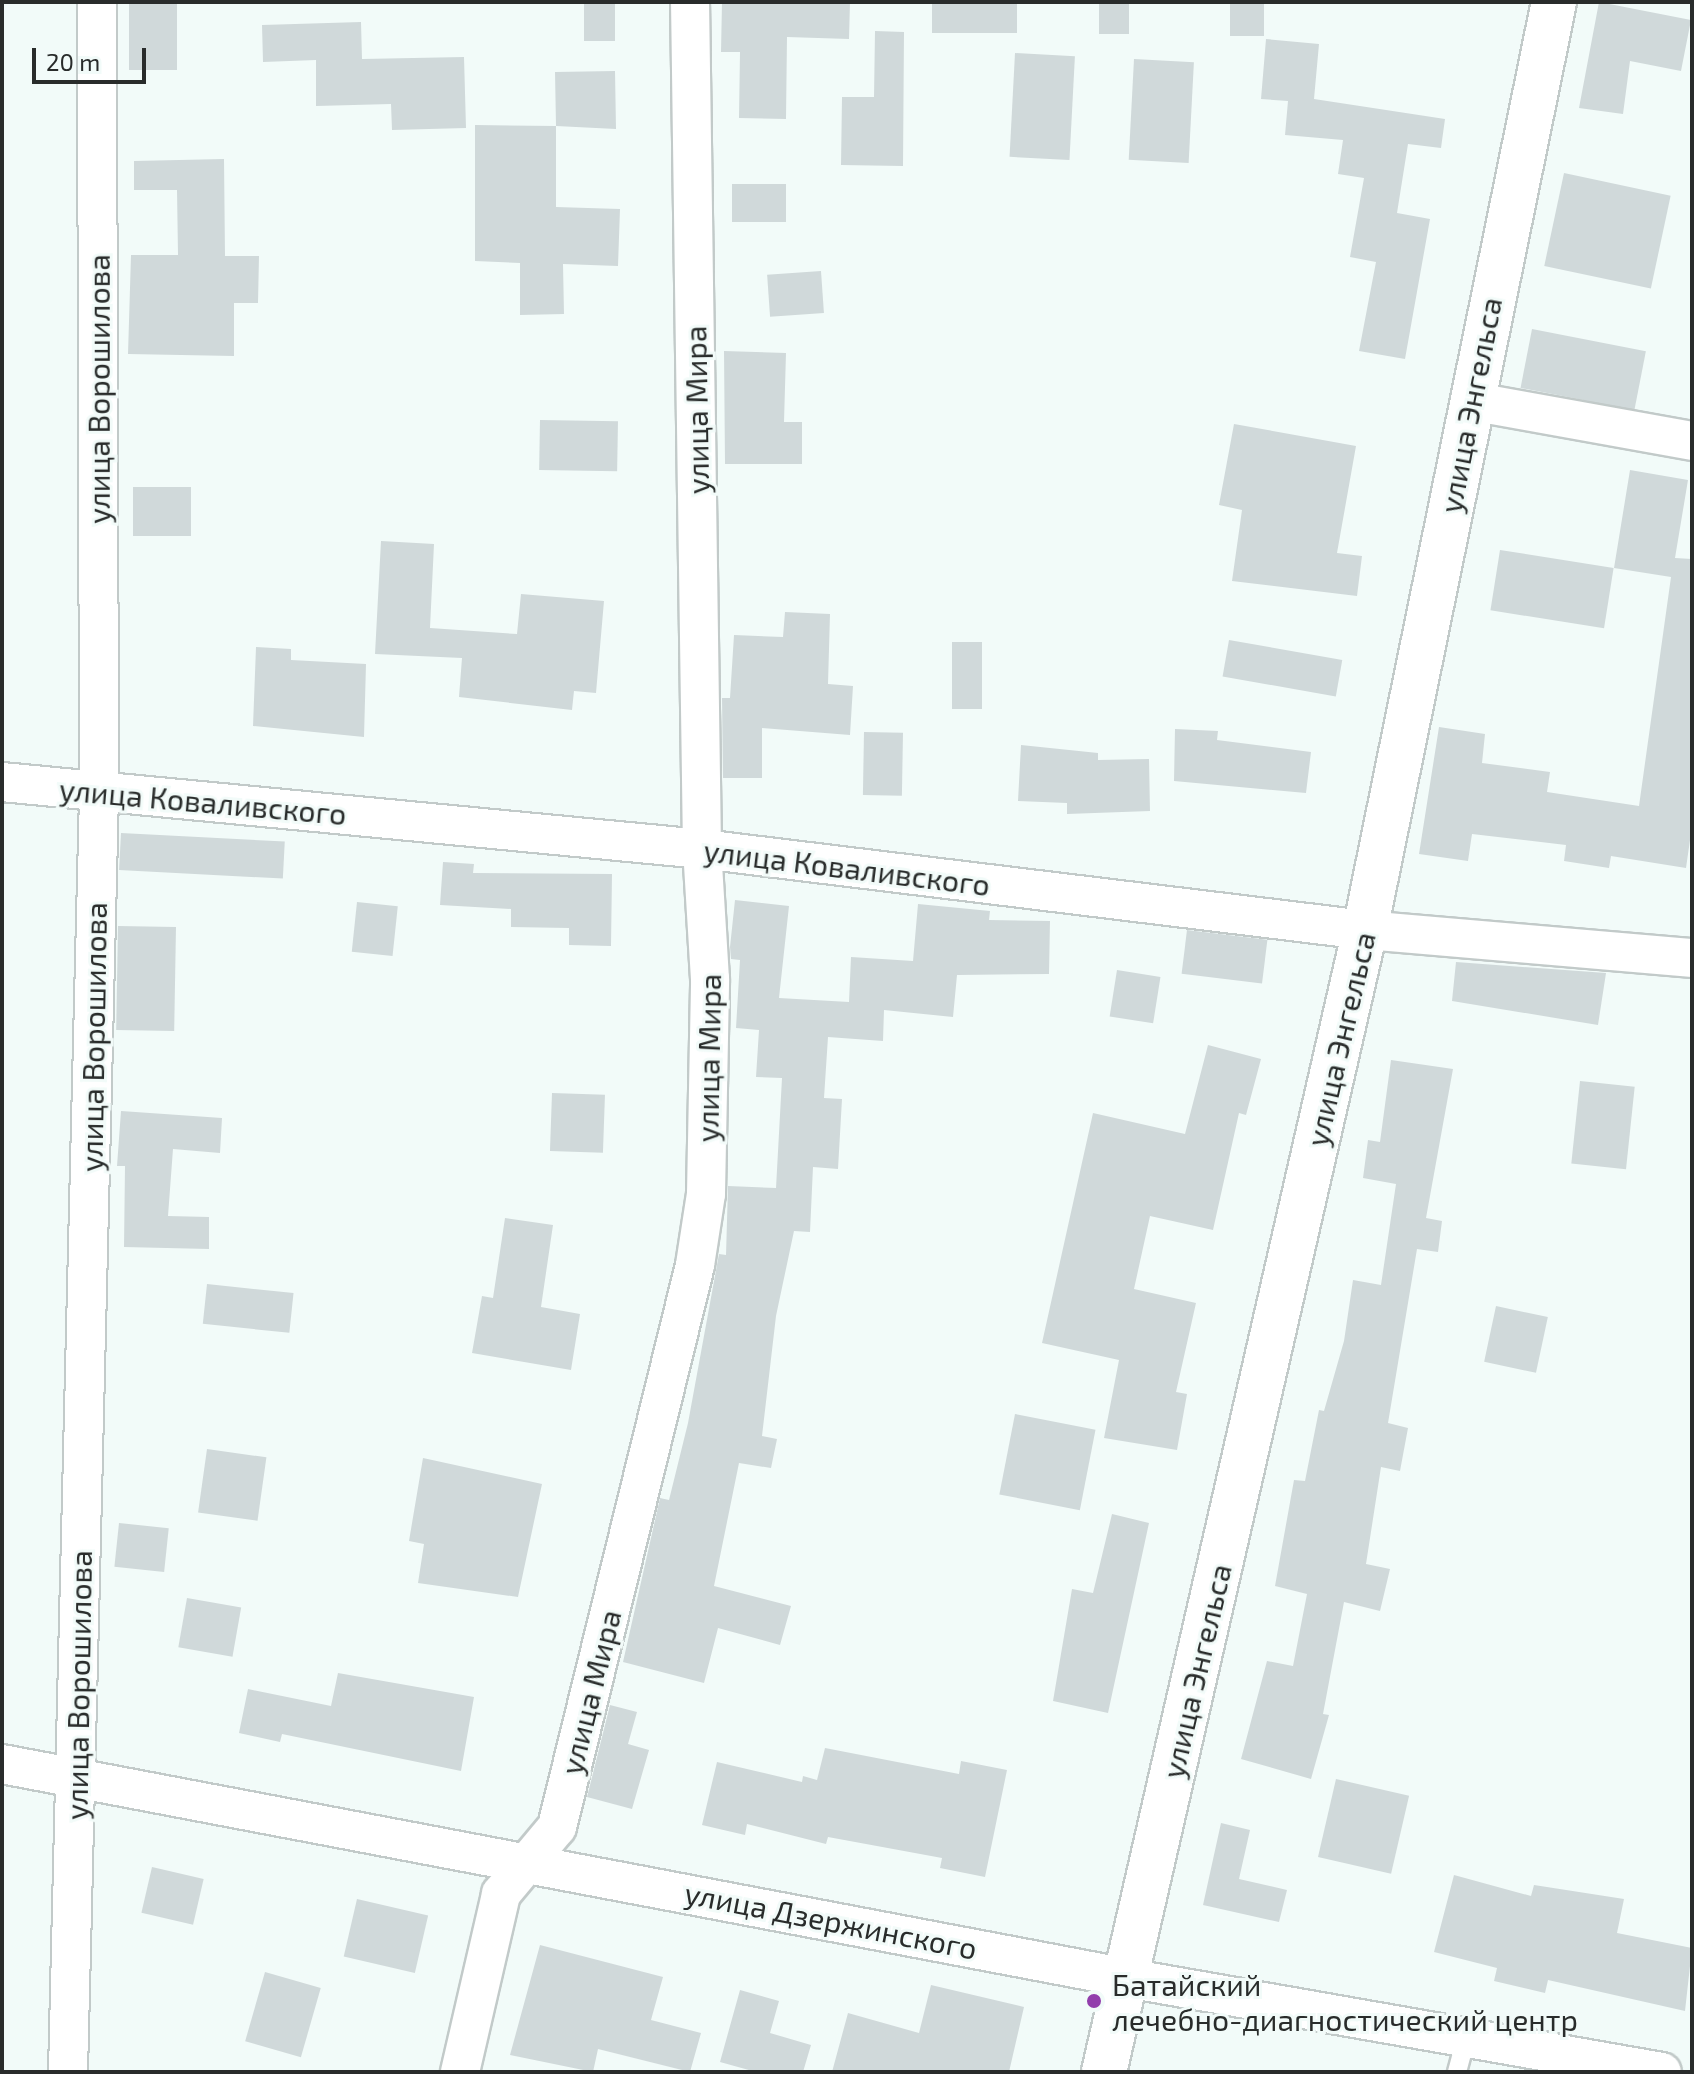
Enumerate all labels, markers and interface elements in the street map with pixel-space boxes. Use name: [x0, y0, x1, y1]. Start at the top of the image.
scale bar: [36, 32, 150, 82]
text: 20 m: [46, 47, 100, 76]
street label: улица Ворошилова: [80, 254, 116, 524]
street label: улица Энгельса: [1431, 294, 1509, 516]
street label: улица Мира: [677, 325, 715, 495]
street label: улица Коваливского: [58, 771, 348, 831]
street label: улица Коваливского: [702, 832, 992, 902]
street label: улица Ворошилова: [73, 902, 113, 1172]
street label: улица Энгельса: [1298, 928, 1382, 1150]
street label: улица Мира: [689, 973, 727, 1143]
street label: улица Ворошилова: [58, 1550, 98, 1820]
street label: улица Энгельса: [1154, 1560, 1238, 1782]
street label: улица Мира: [552, 1606, 628, 1778]
street label: улица Дзержинского: [682, 1874, 980, 1966]
place label: Батайский лечебно-диагностический центр: [1112, 1966, 1578, 2036]
marker: Батайский лечебно-диагностический центр: [1083, 1990, 1105, 2012]

